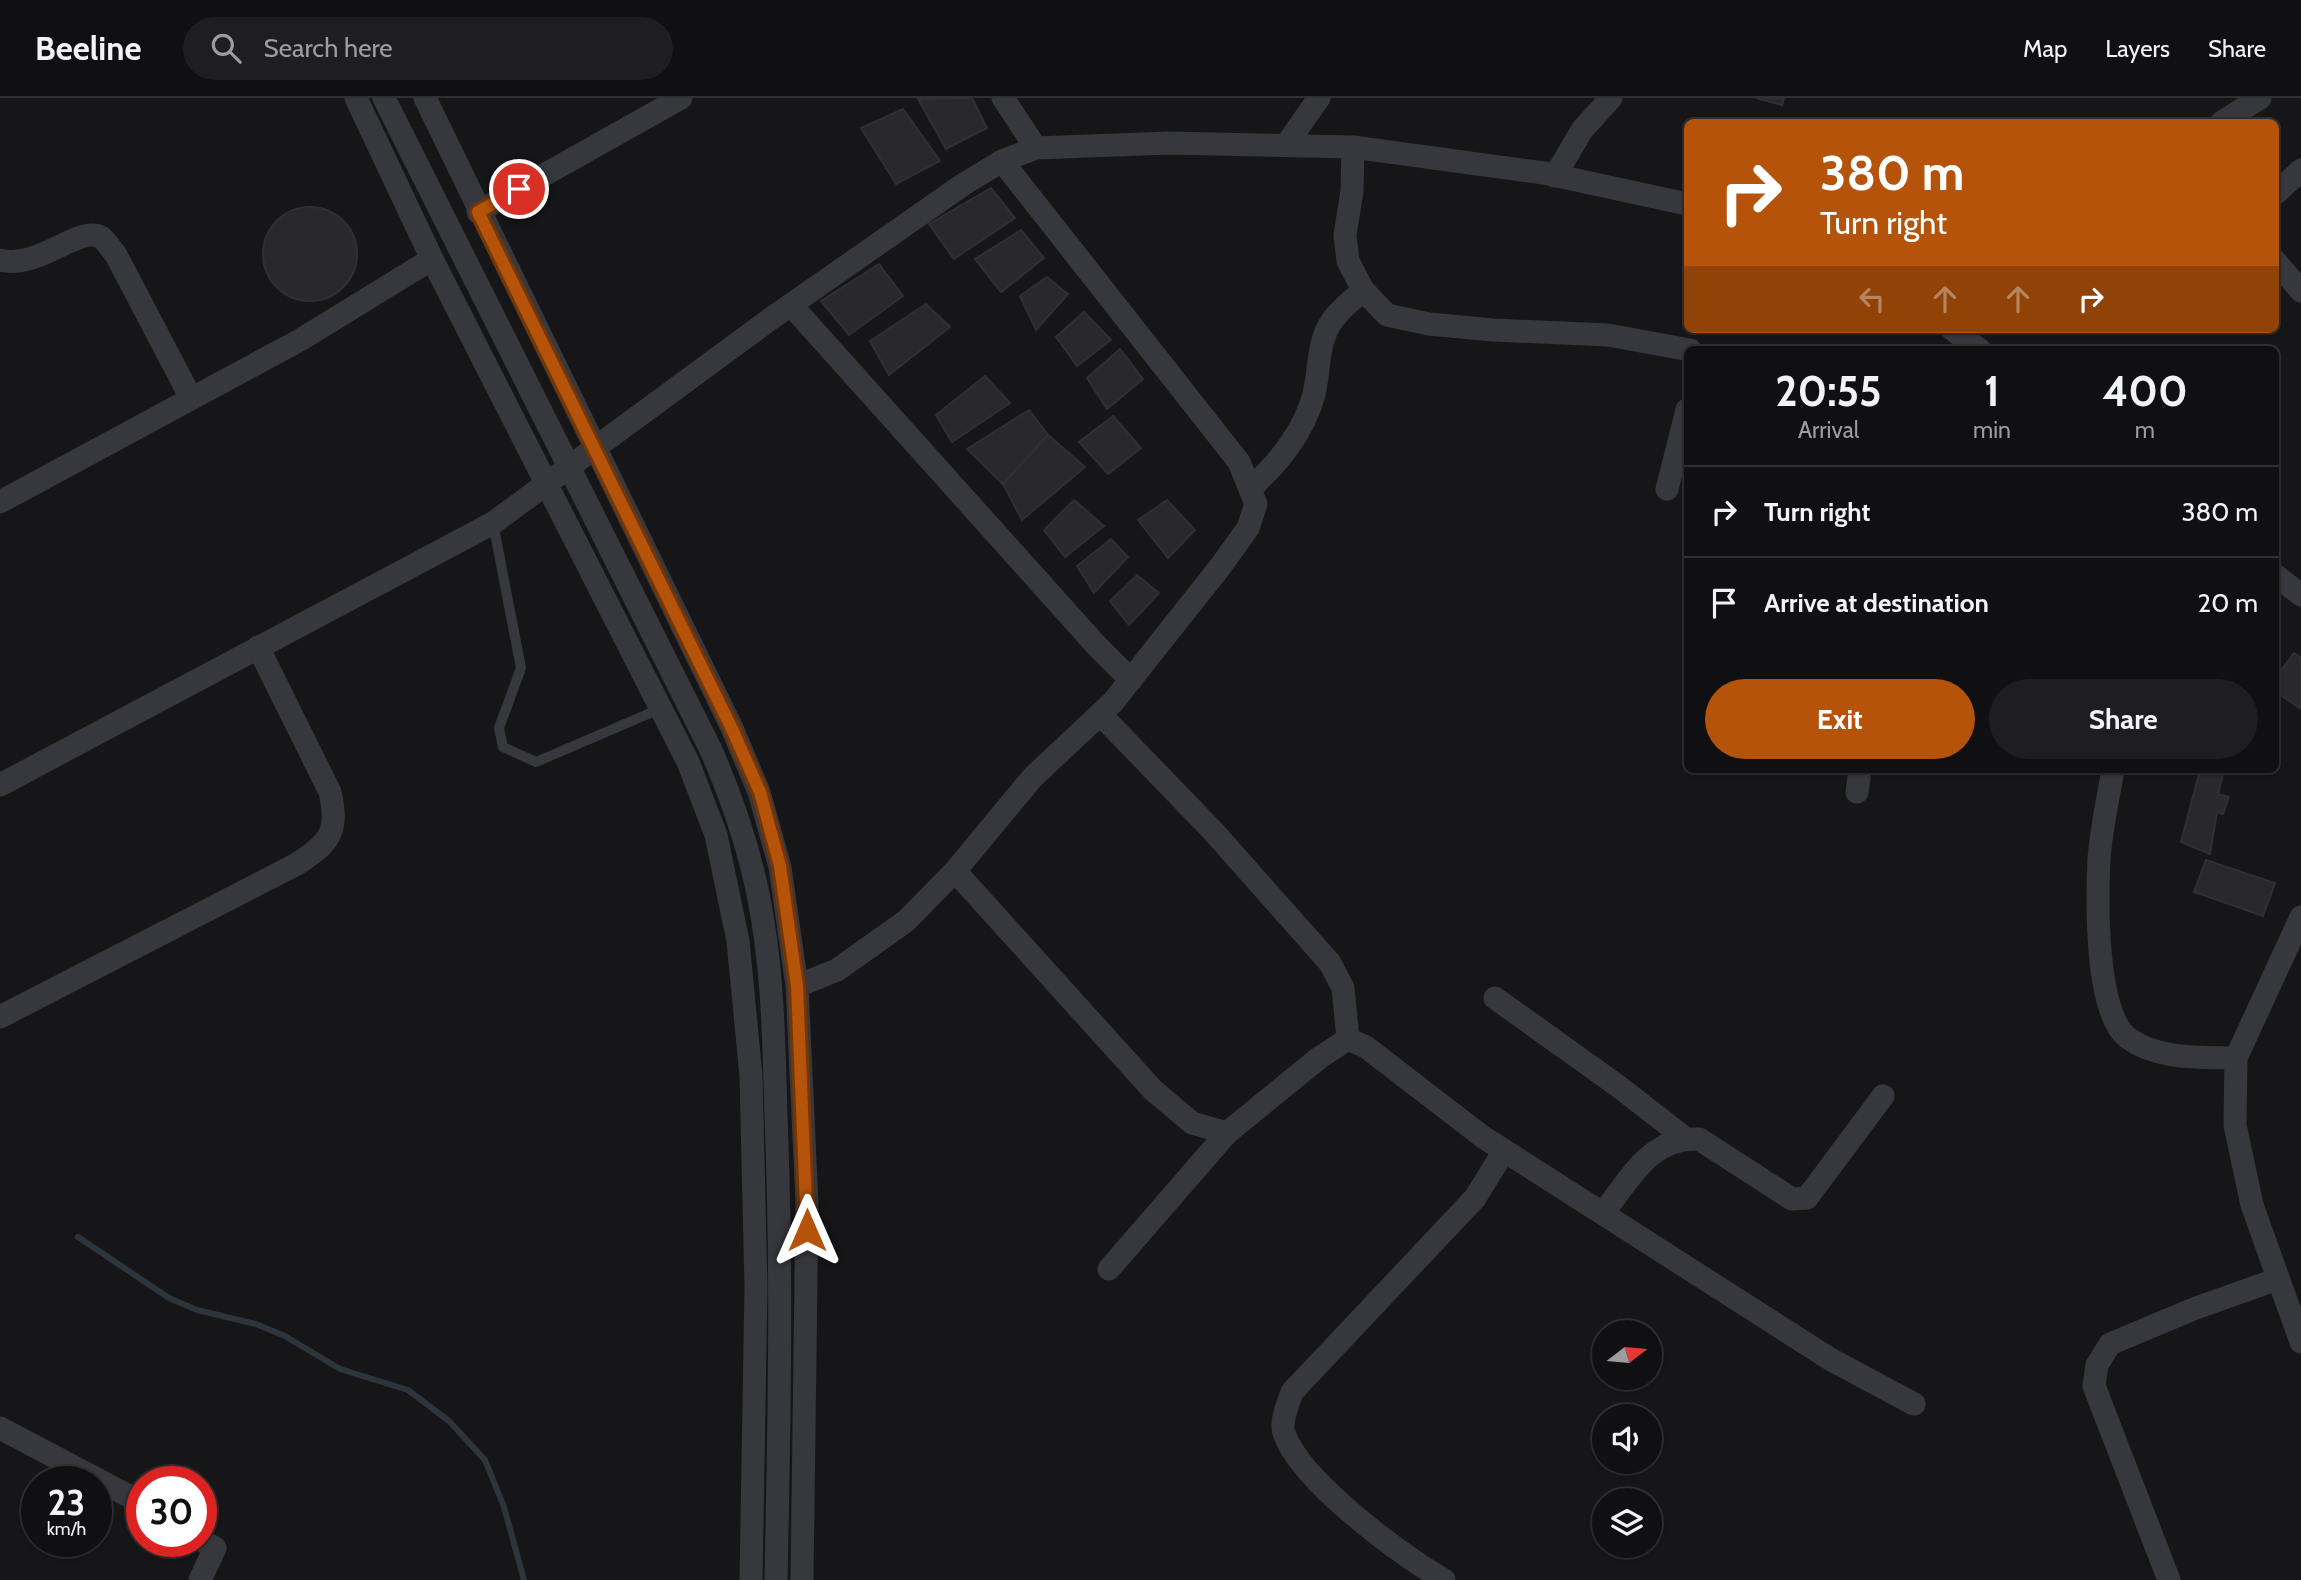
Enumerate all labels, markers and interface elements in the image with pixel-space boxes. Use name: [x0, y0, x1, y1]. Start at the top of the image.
search box: [183, 17, 673, 80]
text: Beeline: [35, 28, 141, 68]
icon: search: [207, 29, 245, 67]
text: Search here: [263, 32, 393, 64]
text: Map: [2023, 34, 2067, 63]
text: Layers: [2105, 34, 2170, 63]
text: Share: [2208, 34, 2266, 63]
text: 380 m: [1820, 143, 1964, 202]
icon: right: [1705, 147, 1796, 238]
pin: [489, 159, 549, 219]
icon: arrive: [500, 170, 538, 208]
text: Turn right: [1820, 203, 1947, 242]
icon: left: [1853, 280, 1891, 318]
icon: ahead: [1926, 280, 1964, 318]
icon: ahead: [1999, 280, 2037, 318]
icon: right: [2072, 280, 2110, 318]
text: 20:55: [1775, 365, 1882, 417]
text: 1: [1984, 365, 2000, 417]
text: 400: [2102, 365, 2188, 417]
text: Arrival: [1798, 416, 1859, 444]
text: min: [1973, 416, 2011, 444]
text: m: [2135, 416, 2155, 444]
icon: right: [1705, 493, 1743, 531]
text: Turn right: [1764, 496, 1870, 528]
text: 380 m: [2181, 496, 2258, 528]
icon: arrive: [1705, 584, 1743, 622]
text: Arrive at destination: [1764, 587, 1989, 619]
text: 20 m: [2198, 587, 2258, 619]
button: Exit: [1705, 679, 1975, 759]
button: Share: [1989, 679, 2258, 759]
position arrow: [770, 1193, 844, 1267]
north arrow: [1592, 1320, 1662, 1390]
map controls: [1592, 1320, 1662, 1558]
button: sound: [1592, 1404, 1662, 1474]
speed limit sign: 30: [126, 1466, 217, 1557]
text: 23: [48, 1481, 85, 1524]
button: layers: [1592, 1488, 1662, 1558]
text: km/h: [47, 1518, 86, 1540]

